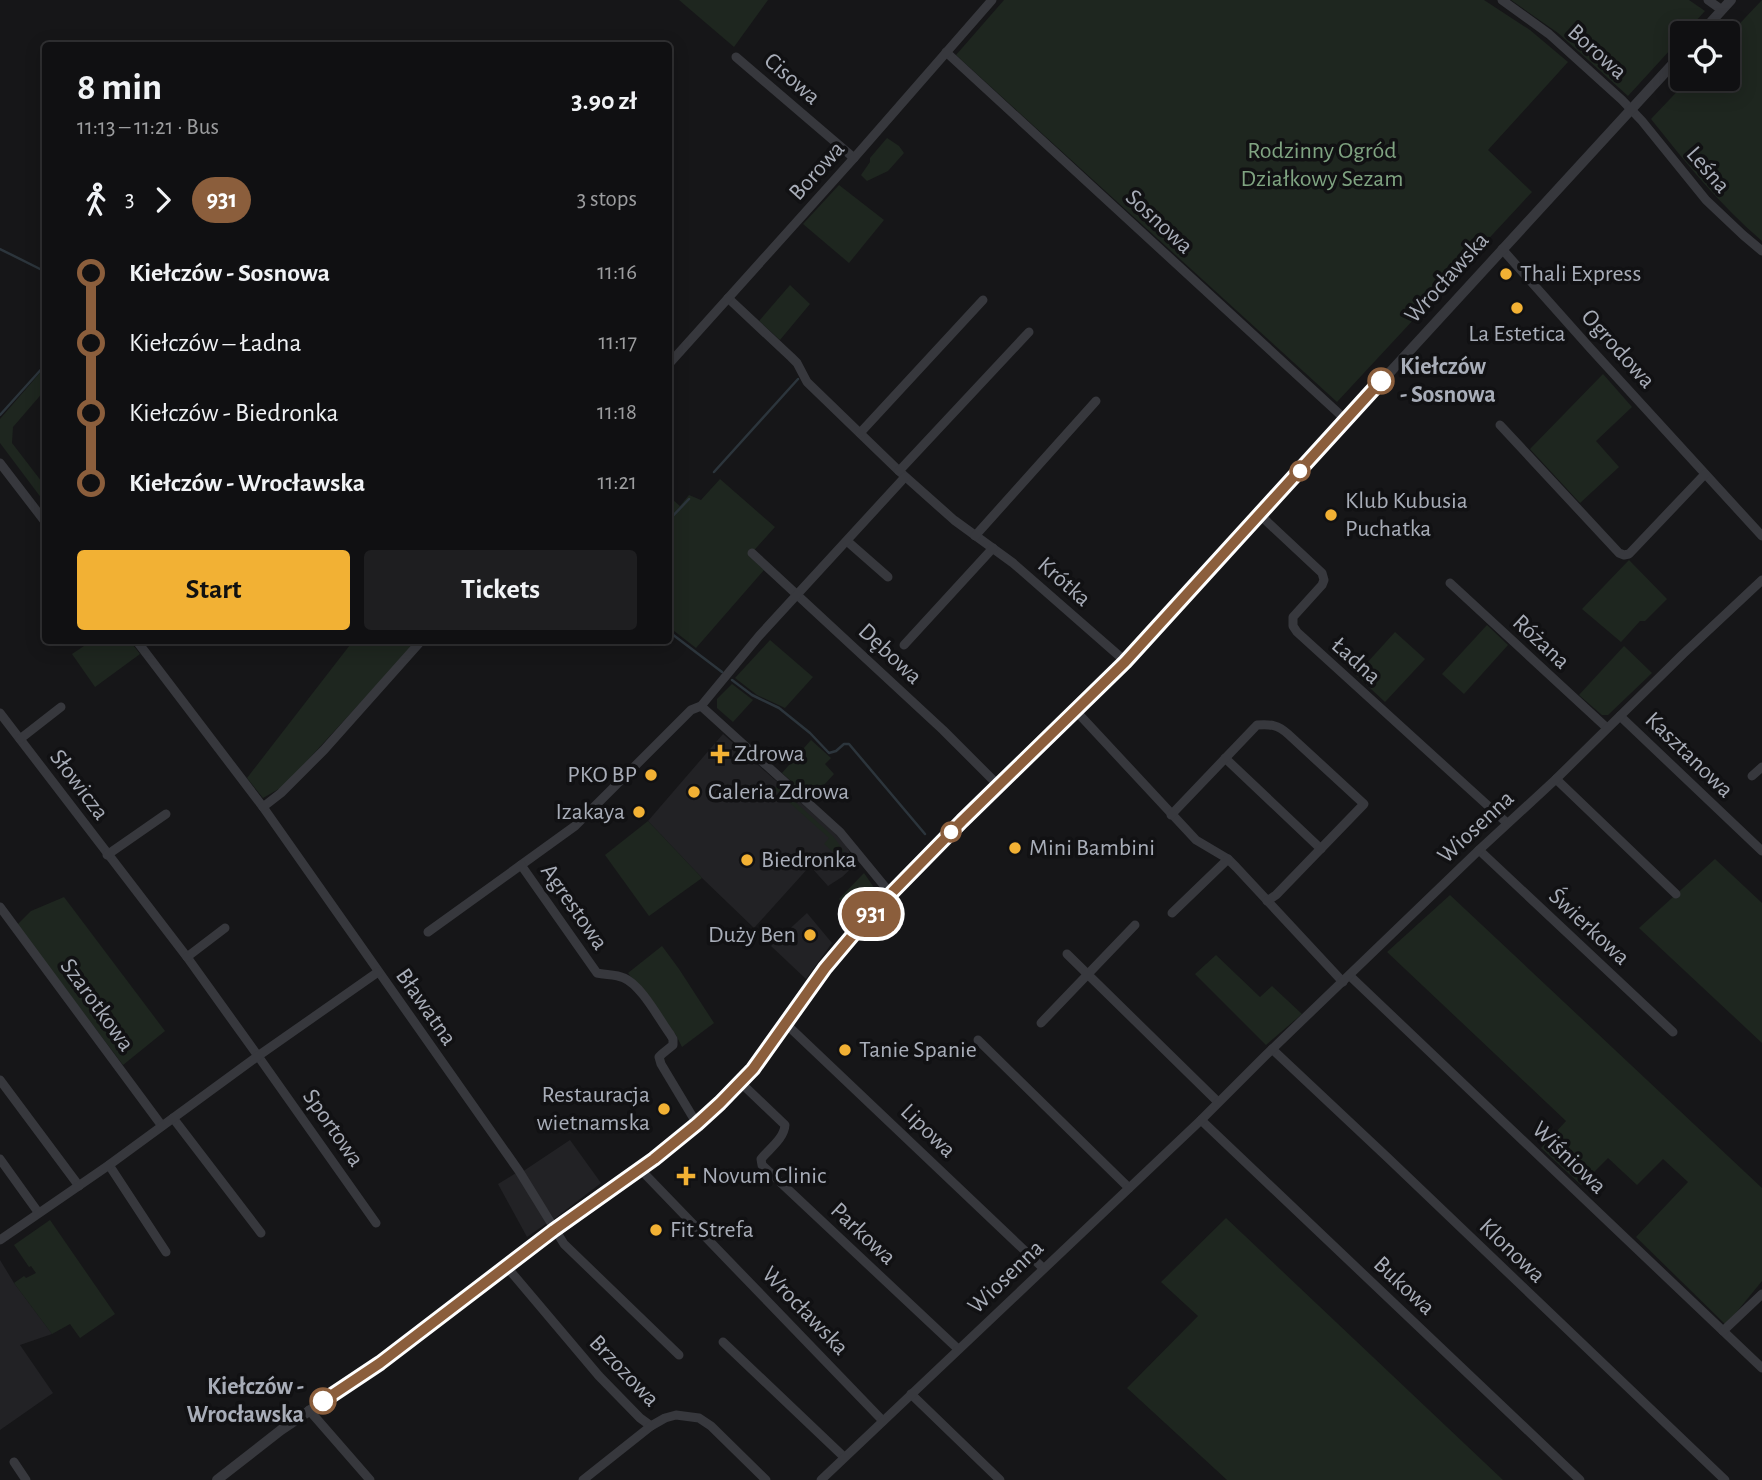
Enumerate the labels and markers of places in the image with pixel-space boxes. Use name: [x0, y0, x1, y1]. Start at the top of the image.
place label: Thali Express: [1520, 262, 1641, 286]
marker: Thali Express: [1498, 266, 1514, 282]
marker: La Estetica: [1509, 300, 1525, 316]
place label: La Estetica: [1468, 322, 1566, 346]
place label: Kiełczów - Sosnowa: [1400, 355, 1496, 407]
marker: Kiełczów - Sosnowa: [1368, 368, 1394, 394]
unlabelled marker: [1290, 461, 1310, 481]
place label: Klub Kubusia Puchatka: [1345, 489, 1468, 541]
marker: Klub Kubusia Puchatka: [1323, 507, 1339, 523]
place label: Zdrowa: [734, 742, 805, 766]
marker: Zdrowa: [712, 746, 728, 762]
place label: PKO BP: [567, 763, 637, 787]
marker: PKO BP: [643, 767, 659, 783]
place label: Galeria Zdrowa: [708, 780, 849, 804]
marker: Galeria Zdrowa: [686, 784, 702, 800]
place label: Izakaya: [555, 800, 625, 824]
marker: Izakaya: [631, 804, 647, 820]
unlabelled marker: [941, 822, 961, 842]
place label: Mini Bambini: [1029, 836, 1155, 860]
marker: Mini Bambini: [1007, 840, 1023, 856]
place label: Biedronka: [761, 848, 856, 872]
marker: Biedronka: [739, 852, 755, 868]
place label: Duży Ben: [708, 923, 796, 947]
marker: Duży Ben: [802, 927, 818, 943]
place label: Tanie Spanie: [859, 1038, 977, 1062]
marker: Tanie Spanie: [837, 1042, 853, 1058]
place label: Restauracja wietnamska: [536, 1083, 650, 1135]
marker: Restauracja wietnamska: [656, 1101, 672, 1117]
place label: Novum Clinic: [702, 1164, 826, 1188]
marker: Novum Clinic: [676, 1166, 696, 1186]
place label: Fit Strefa: [670, 1218, 754, 1242]
marker: Fit Strefa: [648, 1222, 664, 1238]
place label: Kiełczów - Wrocławska: [187, 1375, 304, 1427]
marker: Kiełczów - Wrocławska: [310, 1388, 336, 1414]

